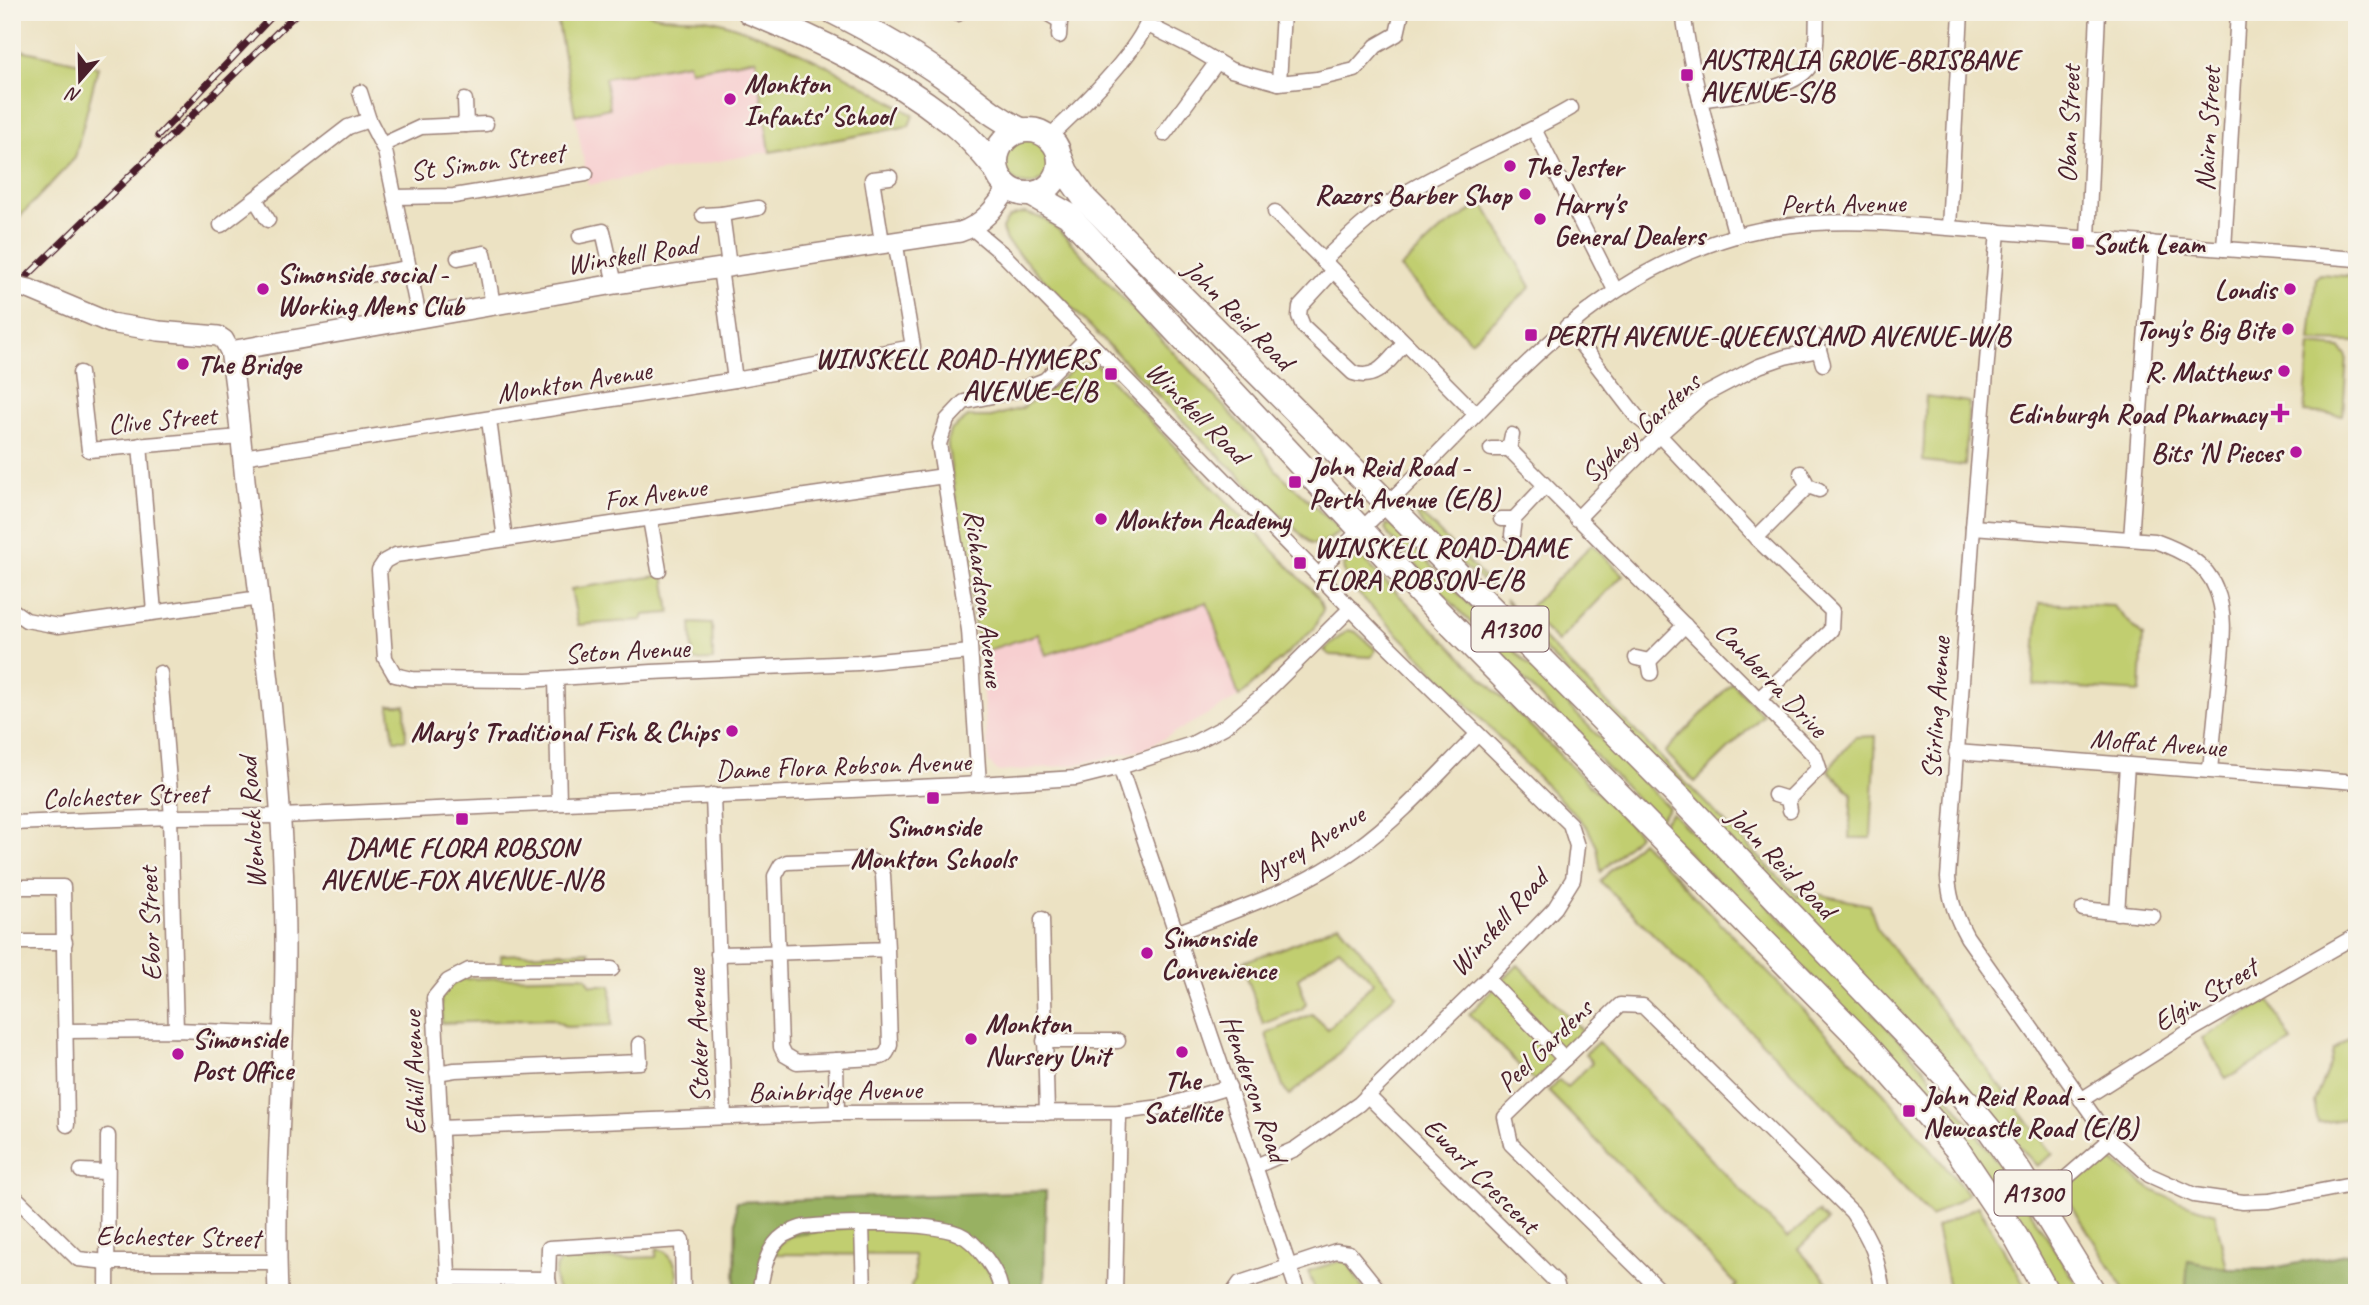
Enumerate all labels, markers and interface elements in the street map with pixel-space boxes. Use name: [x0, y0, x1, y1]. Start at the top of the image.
place label: AUSTRALIA GROVE-BRISBANE AVENUE-S/B: [1701, 42, 2023, 109]
north arrow: [46, 46, 116, 116]
street label: Oban Street: [2049, 62, 2088, 184]
street label: Nairn Street: [2187, 63, 2228, 192]
place label: Monkton Infants' School: [744, 66, 898, 133]
marker: AUSTRALIA GROVE-BRISBANE AVENUE-S/B: [1679, 67, 1695, 83]
text: N: [62, 81, 84, 108]
marker: Monkton Infants' School: [722, 91, 738, 107]
street label: St Simon Street: [408, 134, 570, 188]
place label: The Jester: [1524, 149, 1626, 184]
marker: The Jester: [1502, 158, 1518, 174]
place label: Razors Barber Shop: [1314, 177, 1513, 212]
street label: Perth Avenue: [1780, 185, 1908, 222]
marker: Razors Barber Shop: [1517, 186, 1533, 202]
place label: Harry's General Dealers: [1554, 186, 1708, 253]
marker: Harry's General Dealers: [1532, 211, 1548, 227]
street label: Winskell Road: [564, 226, 704, 282]
place label: South Leam: [2092, 226, 2207, 261]
marker: South Leam: [2070, 235, 2086, 251]
street label: John Reid Road: [1175, 250, 1304, 380]
place label: Simonside social - Working Mens Club: [277, 256, 465, 323]
place label: Londis: [2215, 272, 2279, 307]
marker: Simonside social - Working Mens Club: [255, 281, 271, 297]
marker: Londis: [2282, 281, 2298, 297]
place label: Tony's Big Bite: [2135, 312, 2277, 348]
place label: PERTH AVENUE-QUEENSLAND AVENUE-W/B: [1545, 318, 2012, 353]
marker: Tony's Big Bite: [2280, 321, 2296, 337]
marker: PERTH AVENUE-QUEENSLAND AVENUE-W/B: [1523, 327, 1539, 343]
place label: WINSKELL ROAD-HYMERS AVENUE-E/B: [815, 341, 1101, 408]
place label: The Bridge: [197, 347, 303, 382]
street label: Monkton Avenue: [494, 352, 656, 411]
street label: Winskell Road: [1139, 353, 1259, 474]
place label: R. Matthews: [2144, 354, 2273, 389]
marker: The Bridge: [175, 356, 191, 372]
street label: Sydney Gardens: [1573, 363, 1709, 490]
marker: R. Matthews: [2276, 363, 2292, 379]
marker: WINSKELL ROAD-HYMERS AVENUE-E/B: [1103, 366, 1119, 382]
place label: Edinburgh Road Pharmacy: [2008, 396, 2269, 431]
street label: Clive Street: [106, 397, 221, 442]
marker: Edinburgh Road Pharmacy: [2272, 405, 2288, 421]
place label: Bits 'N Pieces: [2151, 435, 2285, 470]
marker: Bits 'N Pieces: [2288, 444, 2304, 460]
place label: John Reid Road - Perth Avenue (E/B): [1307, 449, 1501, 516]
street label: Fox Avenue: [602, 469, 710, 518]
marker: John Reid Road - Perth Avenue (E/B): [1287, 474, 1303, 490]
place label: Monkton Academy: [1115, 502, 1293, 538]
street label: Richardson Avenue: [956, 507, 1013, 691]
marker: Monkton Academy: [1093, 511, 1109, 527]
place label: WINSKELL ROAD-DAME FLORA ROBSON-E/B: [1314, 530, 1573, 597]
marker: WINSKELL ROAD-DAME FLORA ROBSON-E/B: [1292, 555, 1308, 571]
road number: A1300: [1472, 607, 1548, 652]
street label: Canberra Drive: [1708, 614, 1837, 746]
street label: Seton Avenue: [564, 630, 692, 671]
street label: Stirling Avenue: [1913, 634, 1958, 780]
place label: Mary's Traditional Fish & Chips: [411, 714, 721, 750]
street label: Moffat Avenue: [2089, 720, 2229, 765]
marker: Mary's Traditional Fish & Chips: [724, 723, 740, 739]
street label: Dame Flora Robson Avenue: [715, 743, 973, 787]
street label: Wenlock Road: [229, 752, 274, 890]
street label: Colchester Street: [42, 775, 212, 816]
marker: Simonside Monkton Schools: [925, 790, 941, 806]
street label: Ayrey Avenue: [1247, 796, 1373, 890]
street label: John Reid Road: [1718, 798, 1846, 929]
place label: Simonside Monkton Schools: [851, 809, 1019, 876]
marker: DAME FLORA ROBSON AVENUE-FOX AVENUE-N/B: [454, 811, 470, 827]
place label: DAME FLORA ROBSON AVENUE-FOX AVENUE-N/B: [321, 830, 605, 897]
street label: Winskell Road: [1441, 859, 1558, 983]
street label: Ebor Street: [130, 864, 169, 982]
place label: Simonside Convenience: [1161, 920, 1279, 987]
marker: Simonside Convenience: [1139, 945, 1155, 961]
street label: Elgin Street: [2147, 948, 2267, 1039]
street label: Stoker Avenue: [678, 967, 717, 1103]
street label: Peel Gardens: [1489, 989, 1601, 1100]
place label: Monkton Nursery Unit: [985, 1006, 1114, 1073]
street label: Edhill Avenue: [394, 1008, 433, 1136]
street label: Henderson Road: [1213, 1010, 1297, 1170]
place label: Simonside Post Office: [192, 1021, 295, 1088]
marker: Monkton Nursery Unit: [963, 1031, 979, 1047]
marker: The Satellite: [1174, 1044, 1190, 1060]
marker: Simonside Post Office: [170, 1046, 186, 1062]
place label: The Satellite: [1143, 1063, 1224, 1130]
street label: Bainbridge Avenue: [748, 1071, 924, 1110]
place label: John Reid Road - Newcastle Road (E/B): [1921, 1078, 2140, 1145]
marker: John Reid Road - Newcastle Road (E/B): [1901, 1103, 1917, 1119]
street label: Ewart Crescent: [1416, 1110, 1549, 1243]
road number: A1300: [1994, 1170, 2072, 1216]
street label: Ebchester Street: [96, 1218, 264, 1255]

